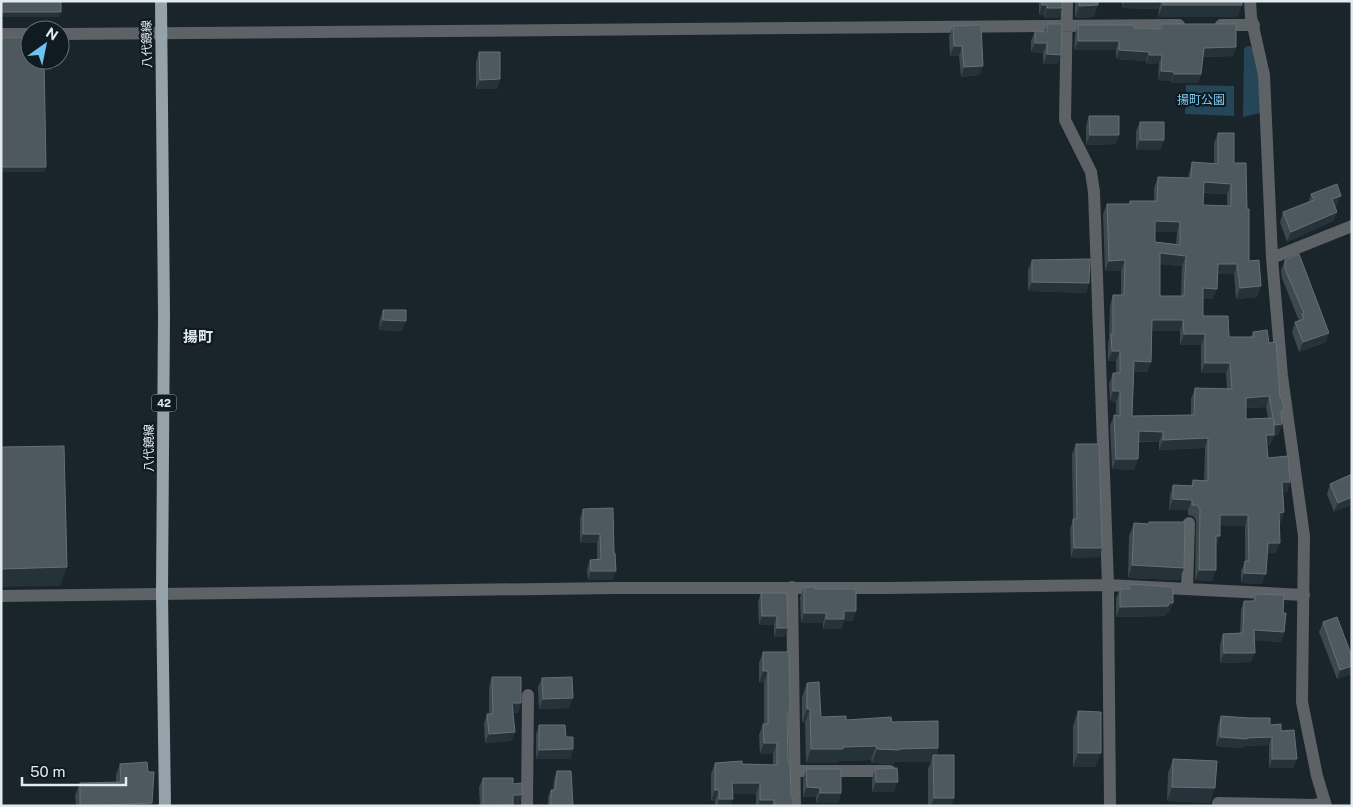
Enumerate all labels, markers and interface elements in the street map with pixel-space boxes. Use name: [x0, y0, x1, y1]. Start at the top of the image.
north arrow: [20, 20, 70, 70]
street label: 八代鏡線: [140, 20, 154, 68]
text: N: [43, 24, 61, 44]
park label: 揚町公園: [1177, 93, 1225, 107]
district label: 揚町: [183, 328, 213, 345]
road number: 42: [152, 394, 176, 412]
street label: 八代鏡線: [142, 424, 156, 472]
scale bar: [22, 754, 126, 786]
text: 50 m: [30, 763, 65, 780]

